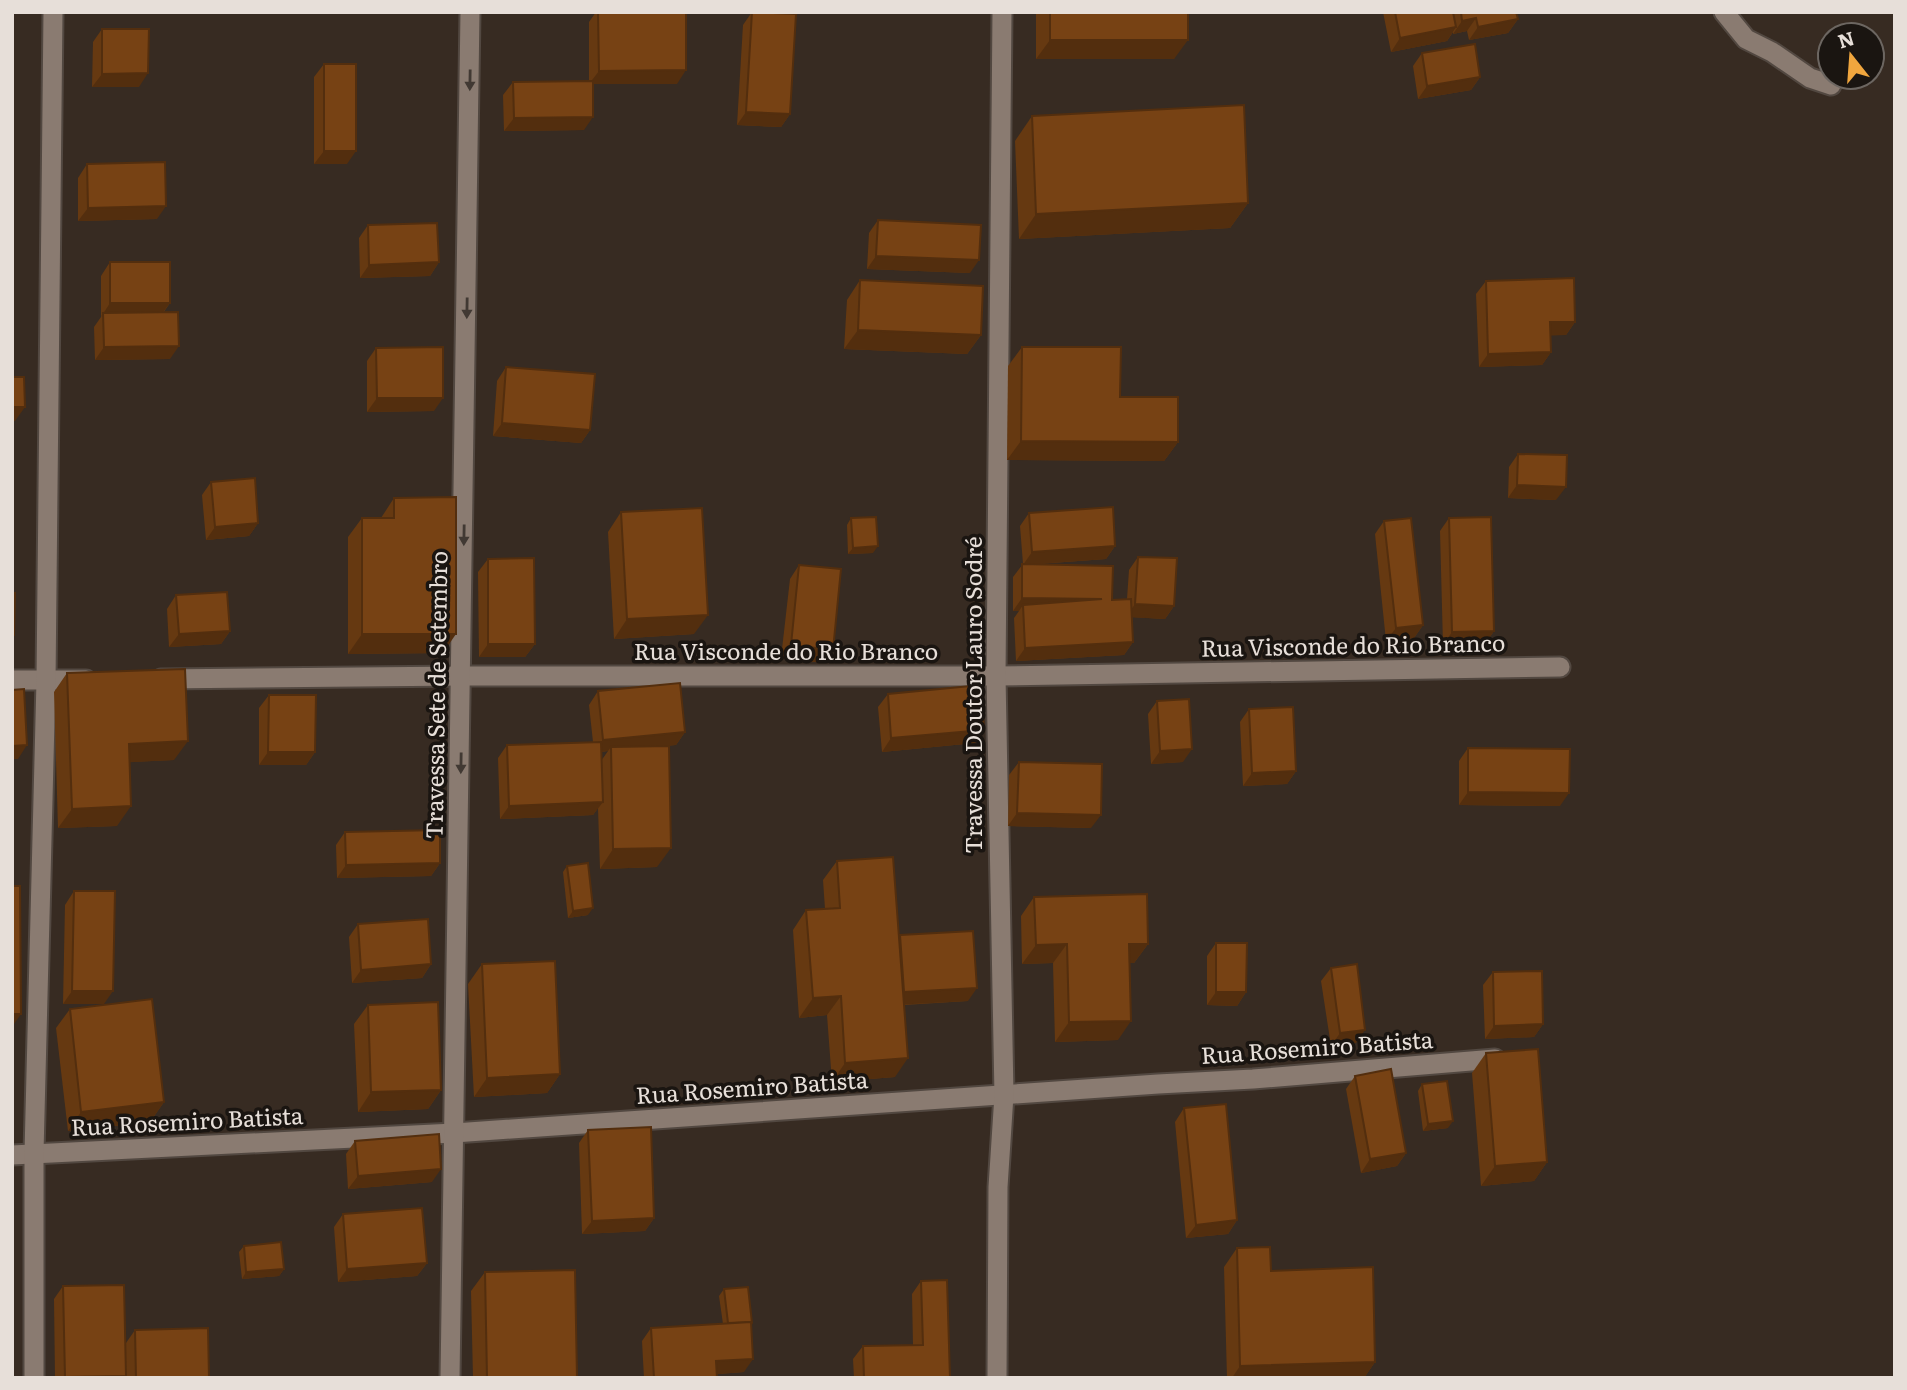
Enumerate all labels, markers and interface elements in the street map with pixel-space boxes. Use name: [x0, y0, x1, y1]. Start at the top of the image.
north arrow: [1816, 21, 1886, 91]
text: N: [1834, 23, 1858, 55]
one-way arrow: [464, 70, 475, 92]
one-way arrow: [461, 297, 473, 319]
one-way arrow: [458, 525, 470, 547]
street label: Travessa Doutor Lauro Sodré: [955, 536, 989, 854]
street label: Travessa Sete de Setembro: [415, 551, 455, 839]
street label: Rua Visconde do Rio Branco: [1200, 624, 1505, 664]
street label: Rua Visconde do Rio Branco: [634, 633, 938, 667]
one-way arrow: [455, 752, 466, 774]
street label: Rua Rosemiro Batista: [1200, 1021, 1435, 1071]
street label: Rua Rosemiro Batista: [635, 1061, 870, 1111]
street label: Rua Rosemiro Batista: [70, 1097, 305, 1143]

